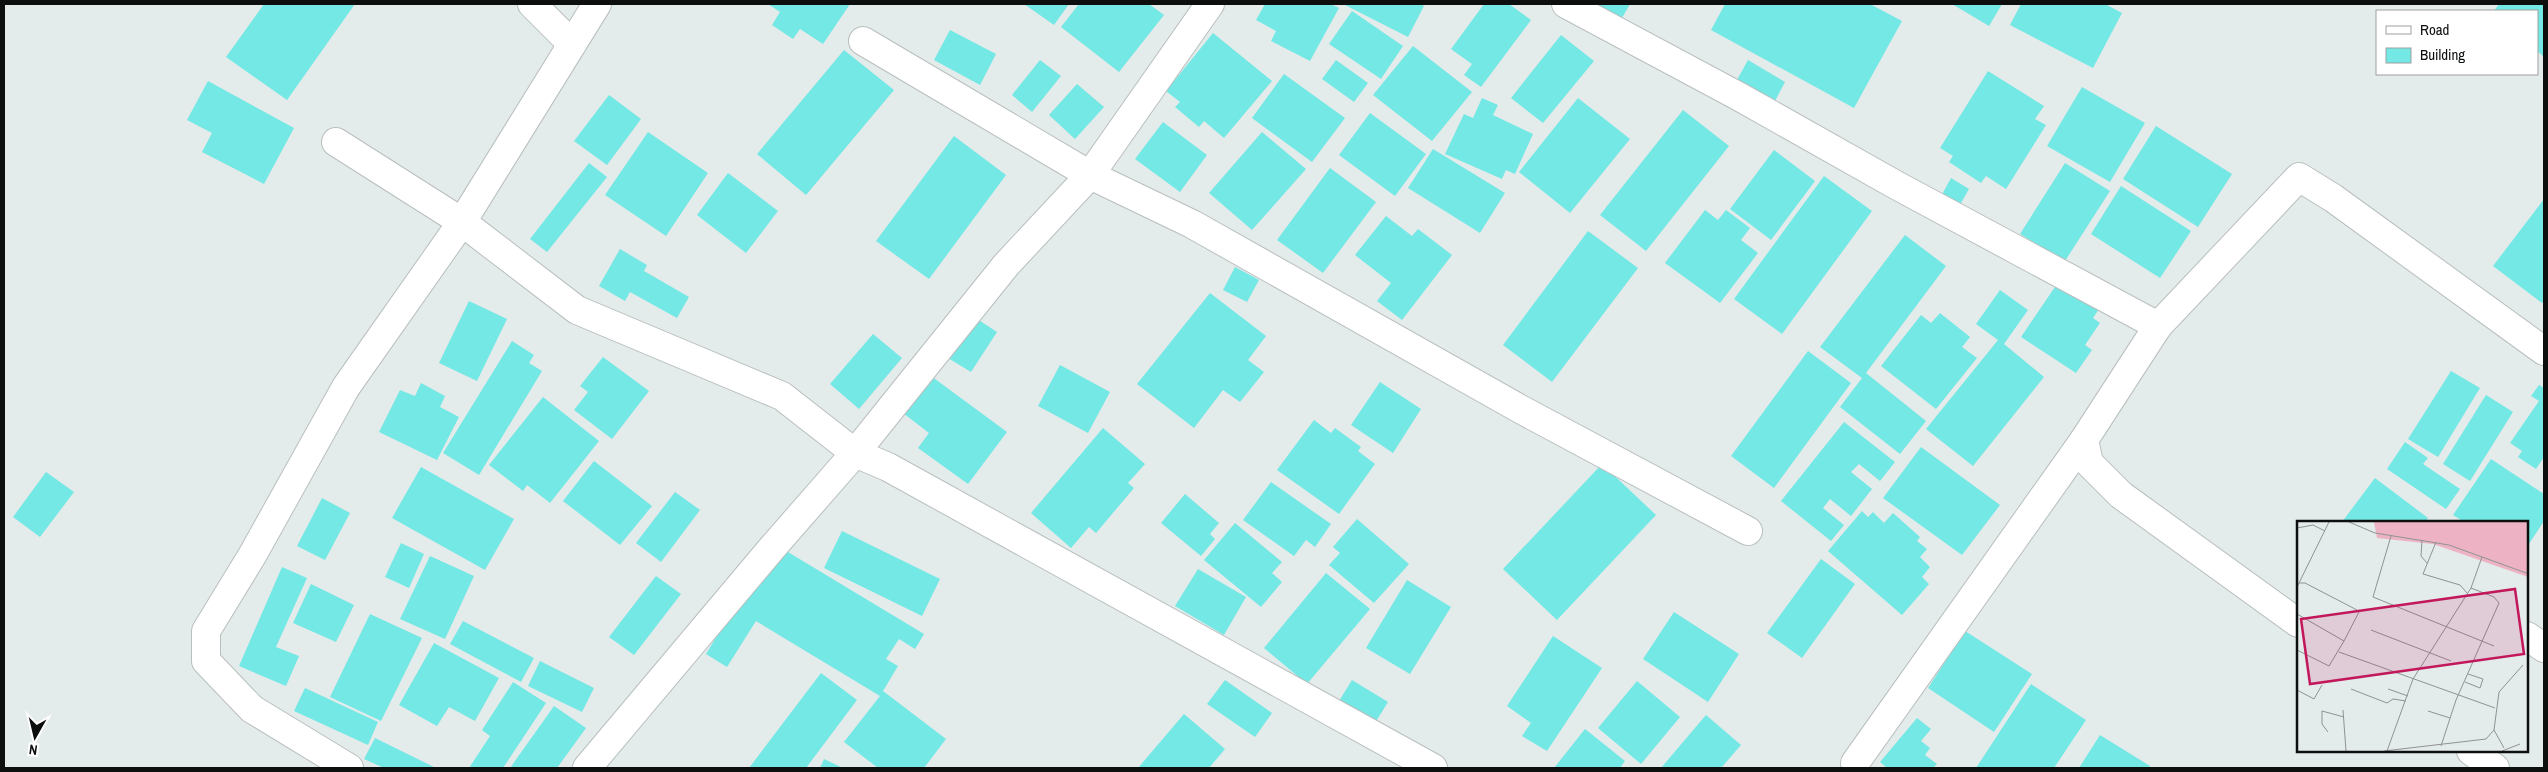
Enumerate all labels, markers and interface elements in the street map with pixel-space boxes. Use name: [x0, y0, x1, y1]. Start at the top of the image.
legend: [2376, 10, 2538, 75]
text: Road: [2420, 19, 2449, 40]
text: Building: [2420, 44, 2465, 65]
inset map: [2297, 521, 2528, 752]
north arrow: [10, 712, 60, 762]
text: N: [28, 740, 39, 759]

